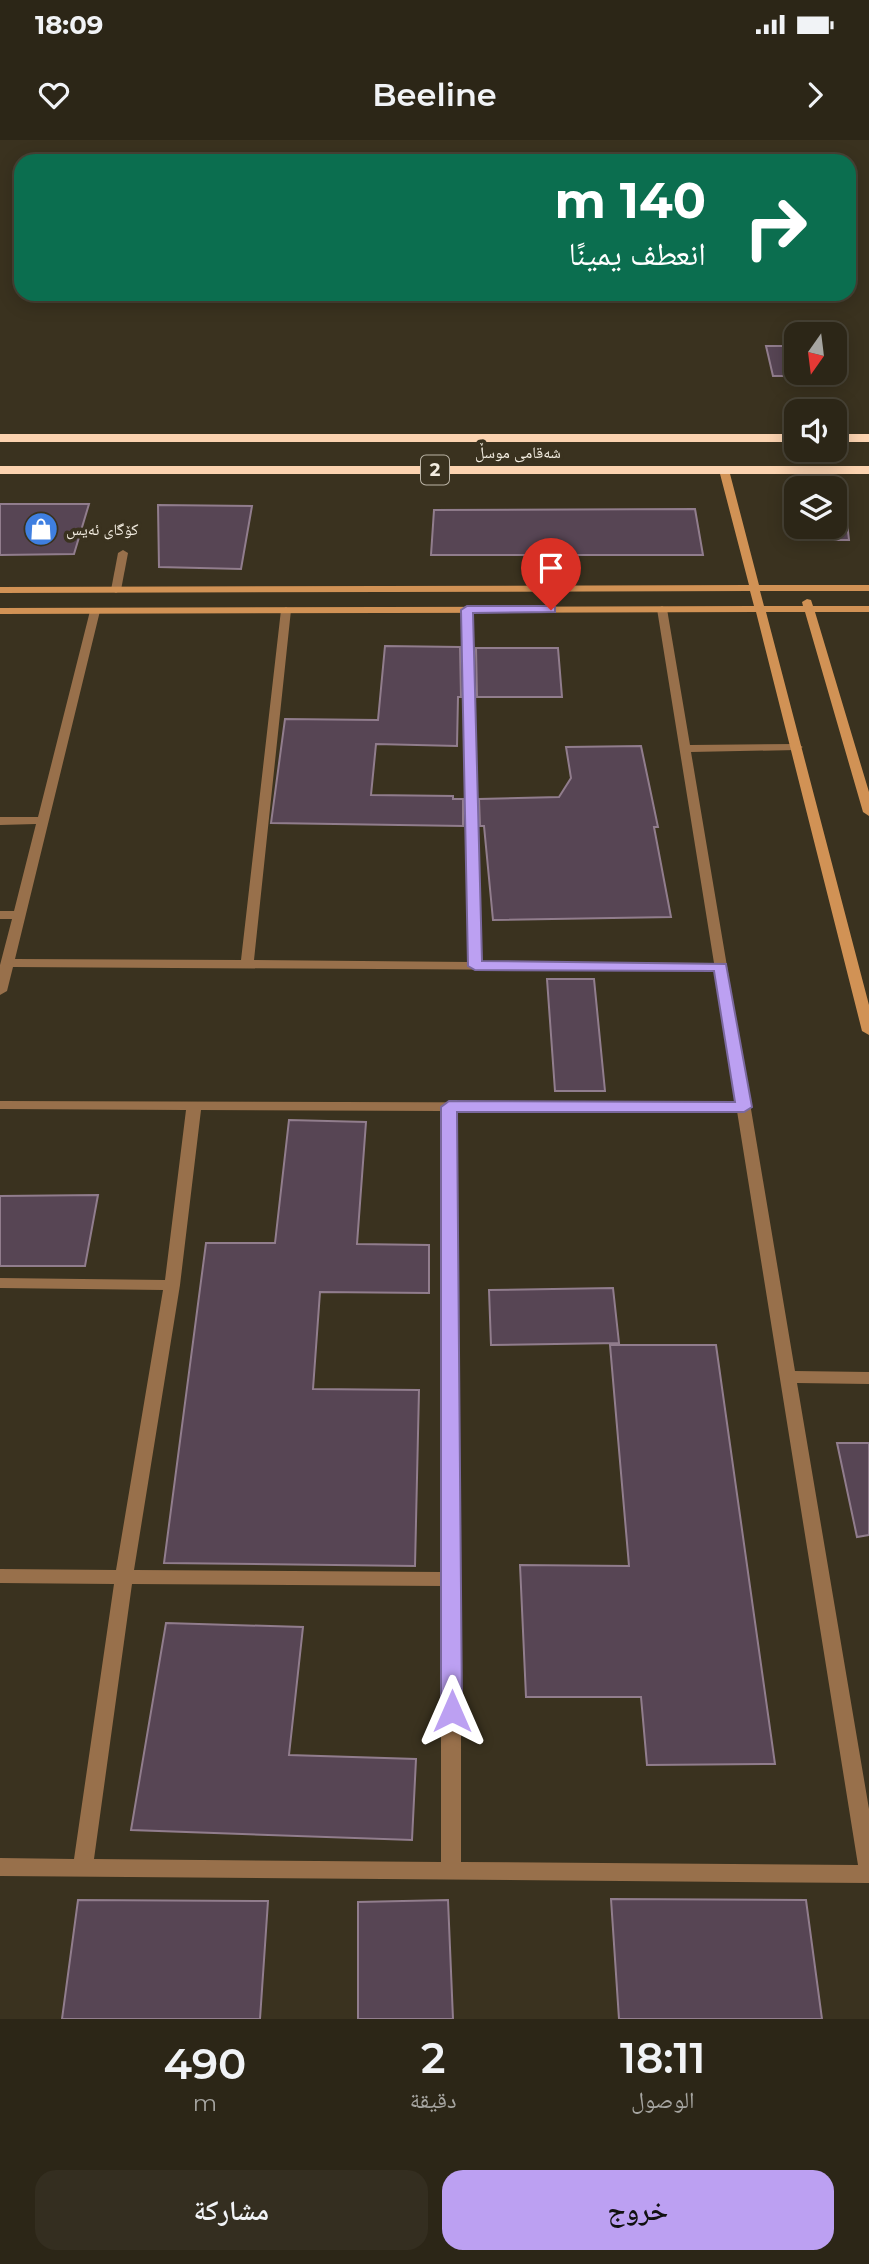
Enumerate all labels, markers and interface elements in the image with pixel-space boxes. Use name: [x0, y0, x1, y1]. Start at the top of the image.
text: 18:09: [35, 9, 103, 41]
text: Beeline: [372, 75, 497, 114]
icon: heart: [35, 76, 73, 114]
icon: forward: [796, 76, 834, 114]
text: 140 m: [554, 171, 706, 230]
icon: right: [730, 182, 821, 273]
text: انعطف يمينًا: [569, 234, 706, 273]
north arrow: [784, 322, 847, 385]
map controls: [784, 322, 847, 539]
button: sound: [784, 399, 847, 462]
street label: شەقامی موسڵ: [475, 442, 561, 463]
road number: 2: [421, 456, 449, 484]
button: layers: [784, 476, 847, 539]
shop icon: کۆگای ئەیس: [22, 510, 60, 548]
place label: کۆگای ئەیس: [66, 520, 139, 540]
pin: [521, 538, 581, 610]
icon: arrive: [532, 549, 570, 587]
position arrow: [415, 1674, 489, 1748]
text: 2: [421, 2032, 445, 2084]
text: 18:11: [620, 2032, 706, 2084]
text: 490: [163, 2038, 246, 2090]
text: دقيقة: [410, 2086, 457, 2114]
text: الوصول: [631, 2086, 695, 2114]
text: m: [193, 2089, 217, 2117]
button: مشاركة: [35, 2170, 428, 2250]
button: خروج: [442, 2170, 834, 2250]

